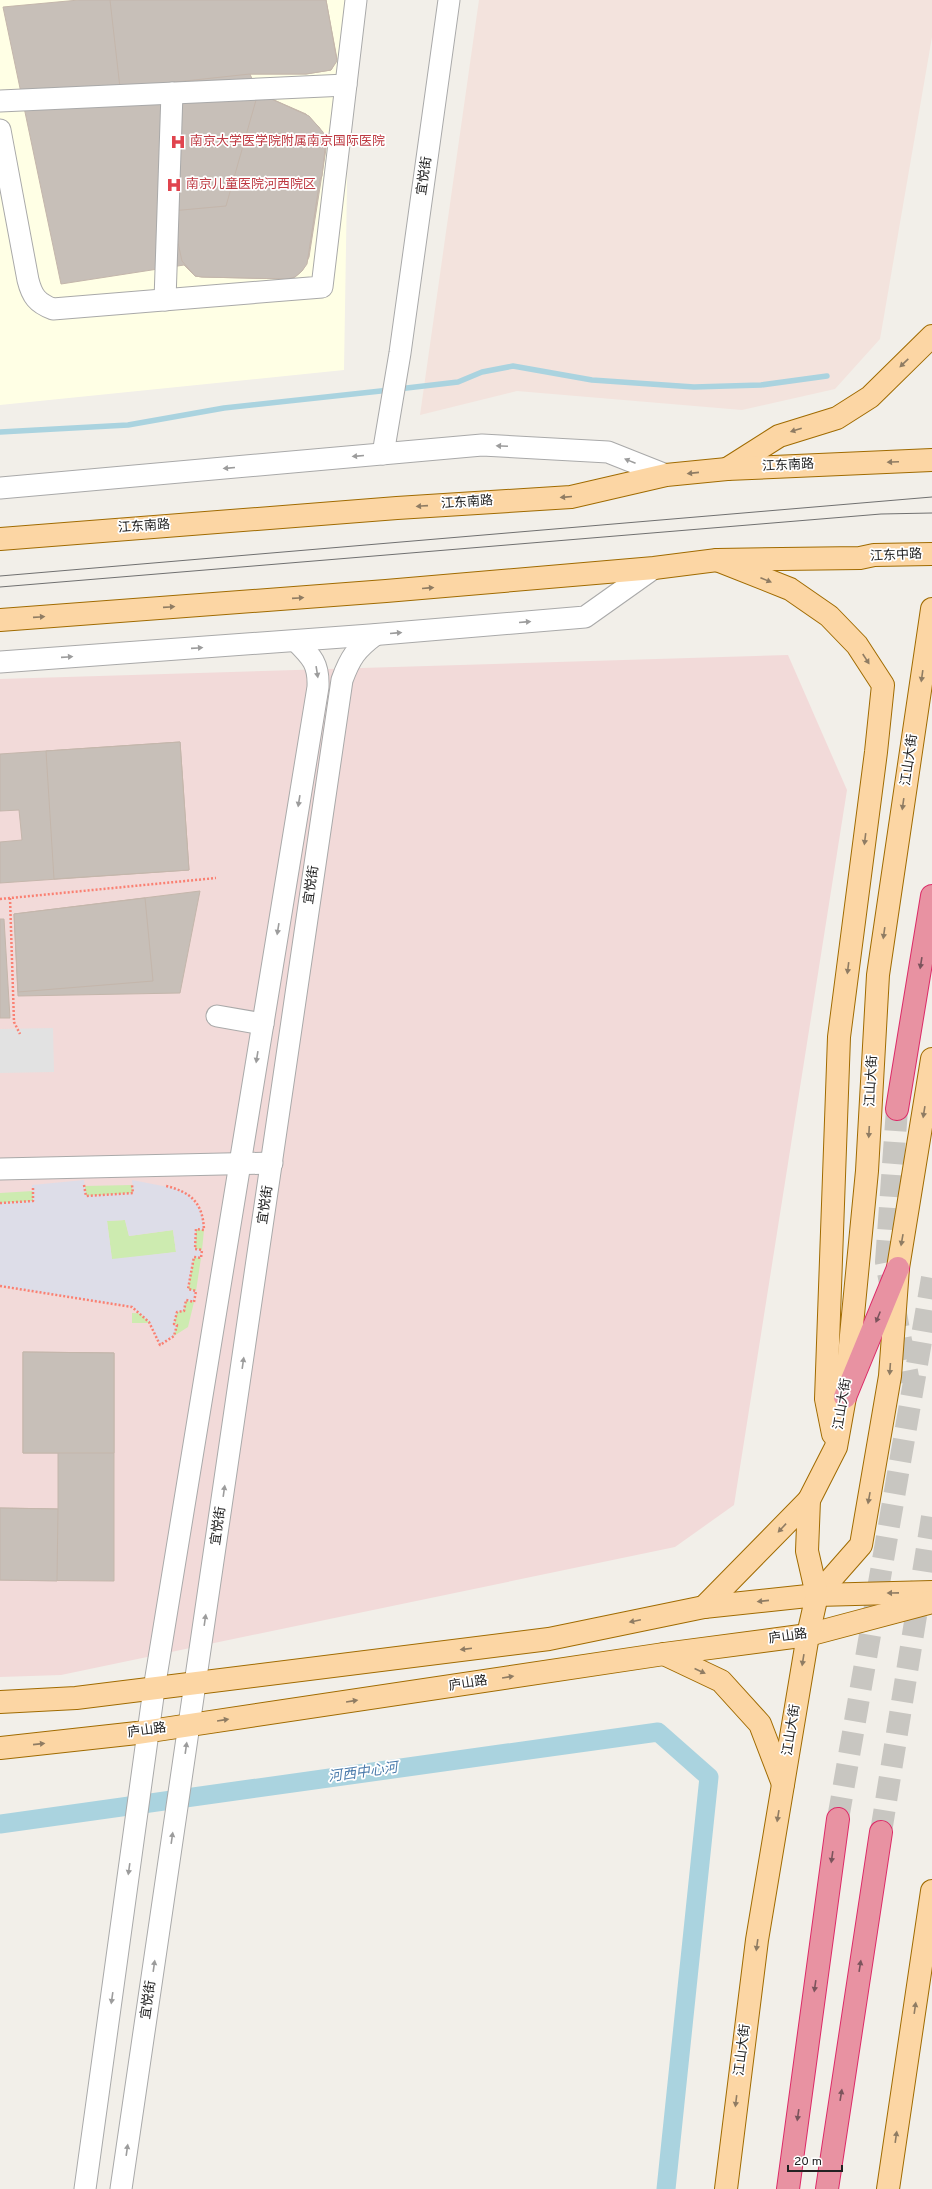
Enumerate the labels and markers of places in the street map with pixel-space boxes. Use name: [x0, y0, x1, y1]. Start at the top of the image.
hospital icon: 南京大学医学院附属南京国际医院: [169, 133, 187, 151]
place label: 南京大学医学院附属南京国际医院: [190, 133, 385, 150]
hospital icon: 南京儿童医院河西院区: [165, 176, 183, 194]
place label: 南京儿童医院河西院区: [186, 176, 316, 193]

